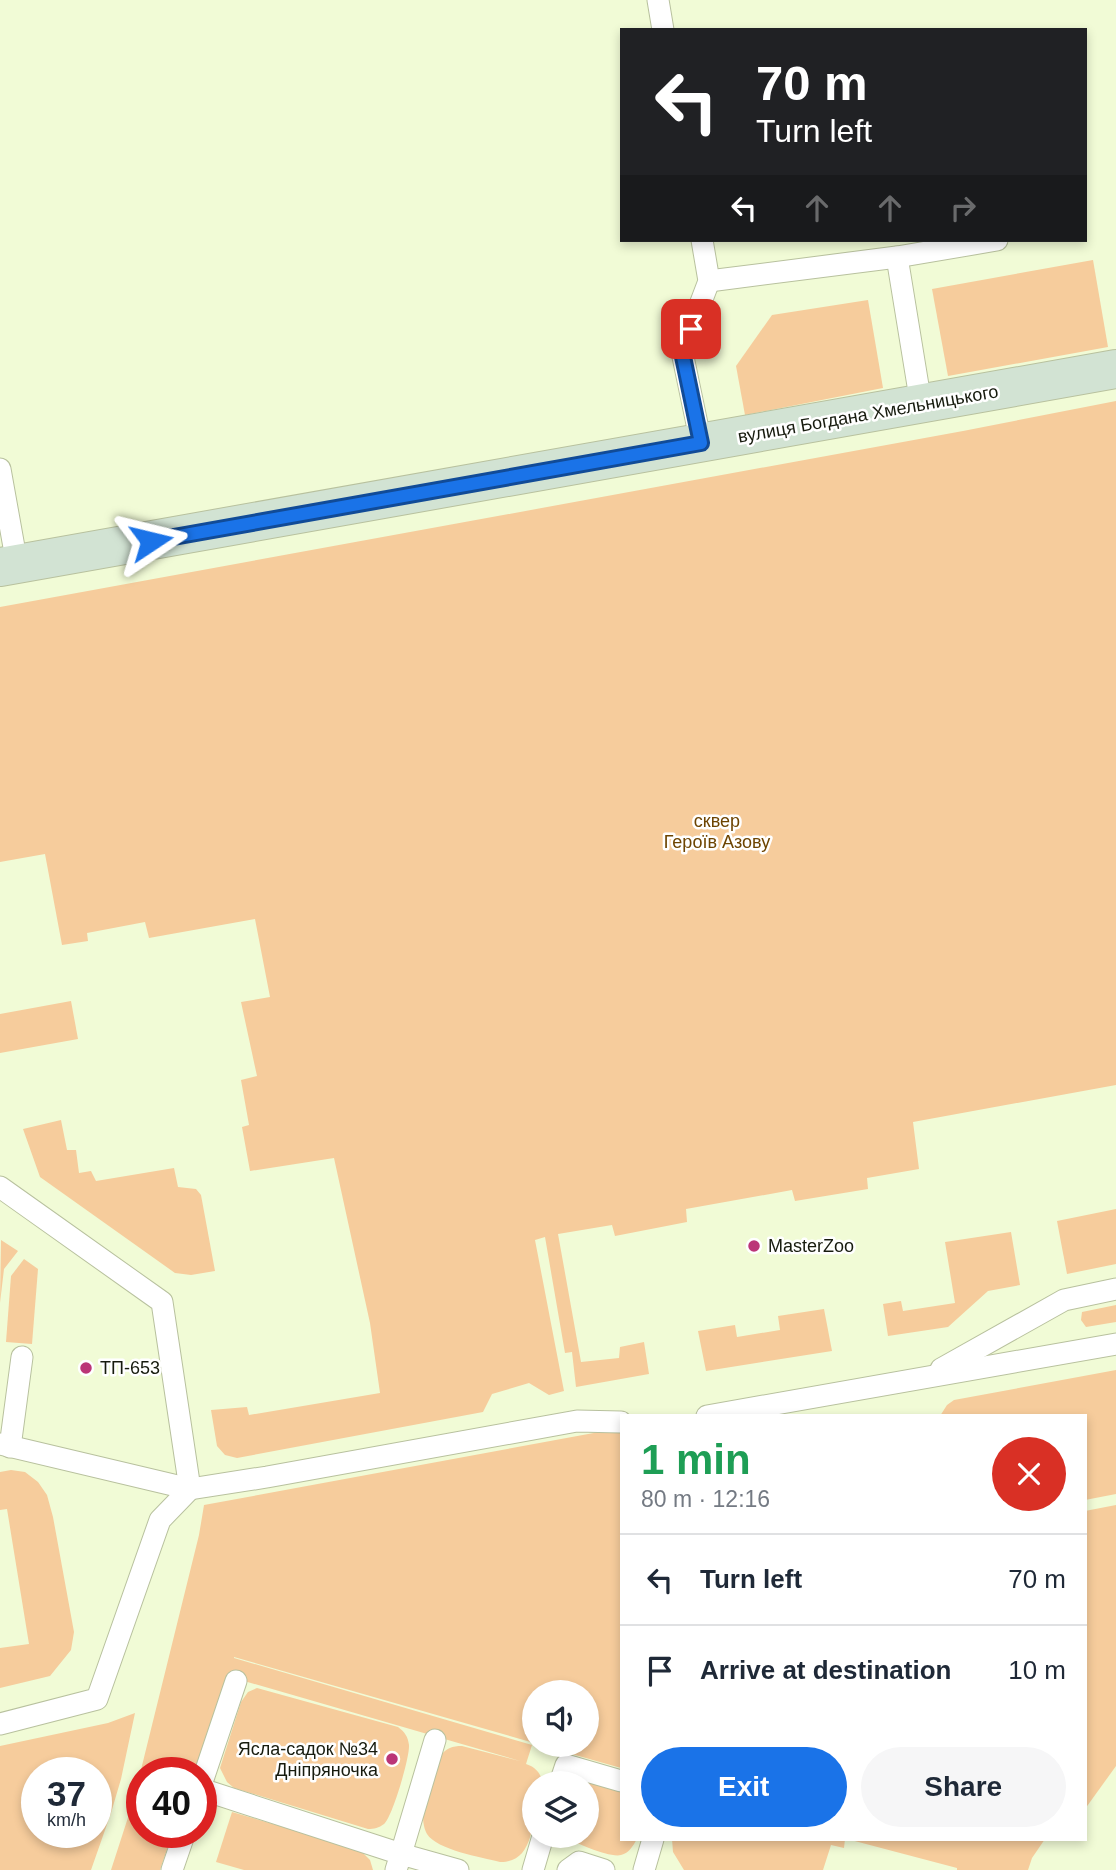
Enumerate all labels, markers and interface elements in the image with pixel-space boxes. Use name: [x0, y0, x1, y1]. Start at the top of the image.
icon: left: [641, 56, 732, 147]
text: 70 m: [756, 56, 868, 110]
text: Turn left: [756, 113, 872, 149]
icon: left: [725, 189, 763, 227]
icon: ahead: [798, 189, 836, 227]
icon: ahead: [871, 189, 909, 227]
icon: right: [944, 189, 982, 227]
pin: [661, 299, 721, 359]
icon: arrive: [672, 310, 710, 348]
street label: вулиця Богдана Хмельницького: [736, 381, 1000, 447]
position arrow: [114, 504, 188, 578]
park label: сквер Героїв Азову: [664, 811, 770, 852]
place label: MasterZoo: [768, 1236, 854, 1256]
marker: MasterZoo: [746, 1238, 762, 1254]
place label: ТП-653: [100, 1358, 160, 1378]
marker: ТП-653: [78, 1360, 94, 1376]
text: 1 min: [641, 1436, 751, 1483]
button: close: [992, 1437, 1066, 1511]
text: 80 m · 12:16: [641, 1486, 770, 1512]
icon: left: [641, 1561, 679, 1599]
text: Turn left: [700, 1564, 802, 1594]
text: 70 m: [1008, 1564, 1066, 1594]
icon: arrive: [641, 1652, 679, 1690]
text: Arrive at destination: [700, 1655, 951, 1685]
text: 10 m: [1008, 1655, 1066, 1685]
map controls: [522, 1680, 599, 1848]
button: sound: [522, 1680, 599, 1757]
place label: Ясла-садок №34 Дніпряночка: [238, 1739, 379, 1780]
button: Exit: [641, 1747, 847, 1827]
button: Share: [861, 1747, 1066, 1827]
marker: Ясла-садок №34 Дніпряночка: [384, 1751, 400, 1767]
speed limit sign: 40: [126, 1757, 217, 1848]
button: layers: [522, 1771, 599, 1848]
text: 37: [47, 1774, 86, 1813]
text: km/h: [47, 1810, 86, 1830]

